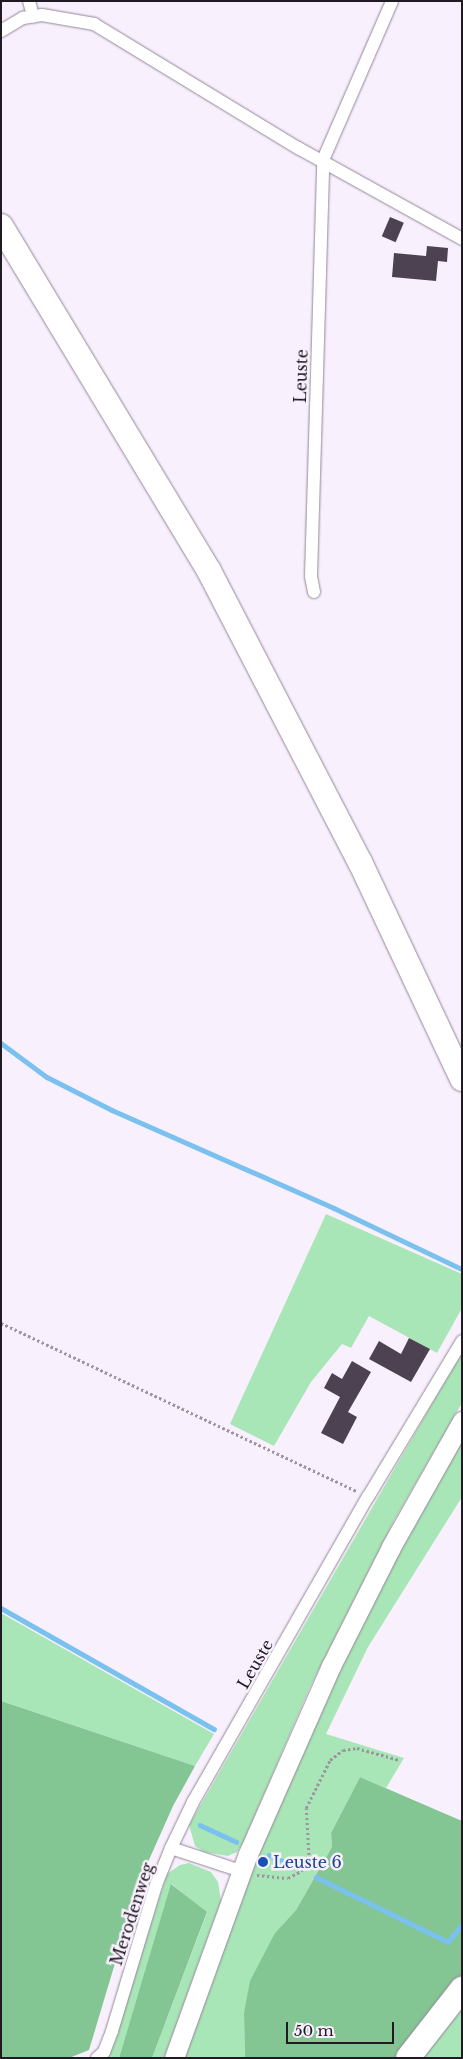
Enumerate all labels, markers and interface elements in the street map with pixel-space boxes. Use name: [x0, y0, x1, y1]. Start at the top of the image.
street label: Leuste: [290, 349, 312, 403]
street label: Leuste: [233, 1636, 277, 1692]
place label: Leuste 6: [273, 1852, 342, 1872]
marker: Leuste 6: [257, 1856, 269, 1868]
street label: Merodenweg: [106, 1860, 158, 1968]
scale bar: [288, 2012, 396, 2044]
text: 50 m: [294, 2021, 334, 2040]

